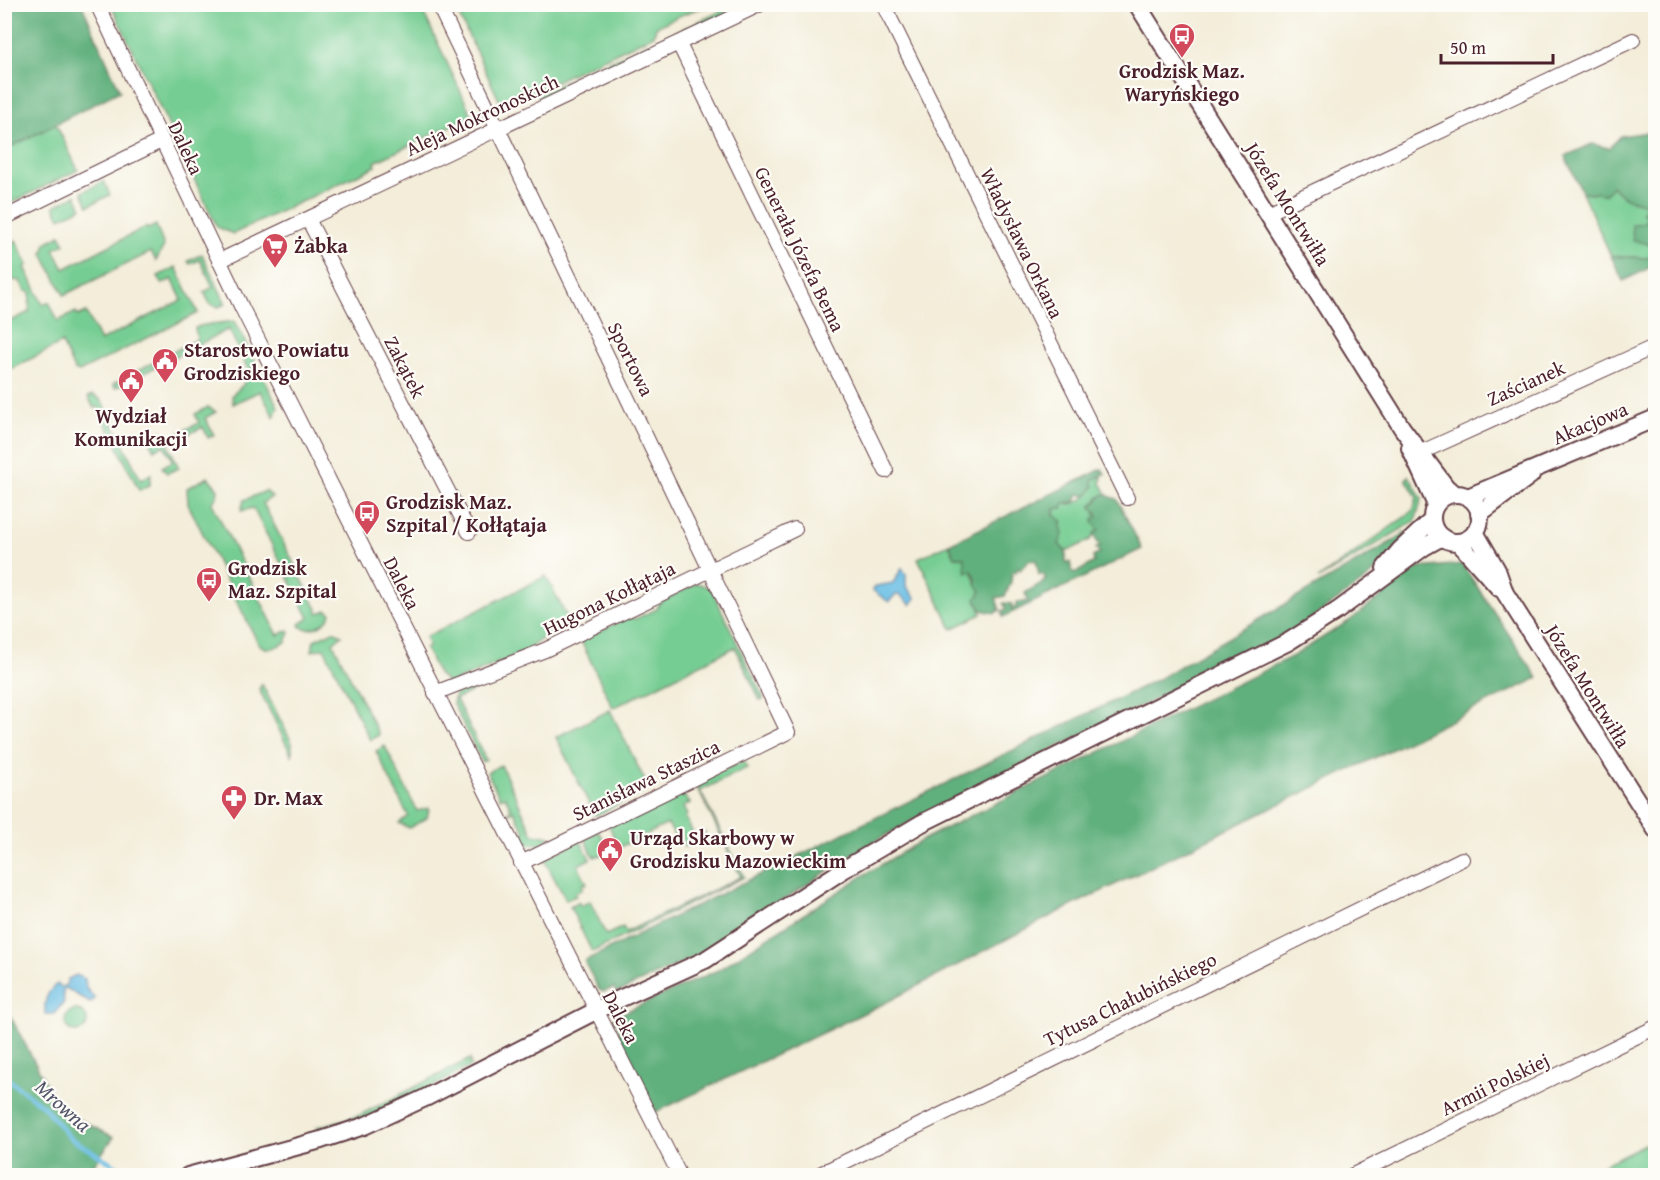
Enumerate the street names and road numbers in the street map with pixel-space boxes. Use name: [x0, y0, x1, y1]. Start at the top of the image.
street label: Aleja Mokronoskich: [400, 66, 563, 163]
street label: Daleka: [161, 116, 212, 180]
street label: Józefa Montwiłła: [1237, 134, 1338, 272]
street label: Generała Józefa Bema: [748, 161, 853, 337]
street label: Władysława Orkana: [973, 163, 1072, 323]
street label: Sportowa: [601, 317, 662, 401]
street label: Zakątek: [377, 331, 434, 404]
street label: Zaścianek: [1482, 352, 1570, 413]
street label: Akacjowa: [1548, 394, 1632, 451]
street label: Daleka: [377, 551, 428, 615]
street label: Hugona Kołłątaja: [538, 553, 680, 642]
street label: Józefa Montwiłła: [1537, 616, 1638, 754]
street label: Stanisława Staszica: [567, 731, 725, 828]
street label: Tytusa Chałubińskiego: [1038, 944, 1221, 1053]
street label: Daleka: [596, 985, 647, 1049]
street label: Armii Polskiej: [1436, 1045, 1554, 1122]

